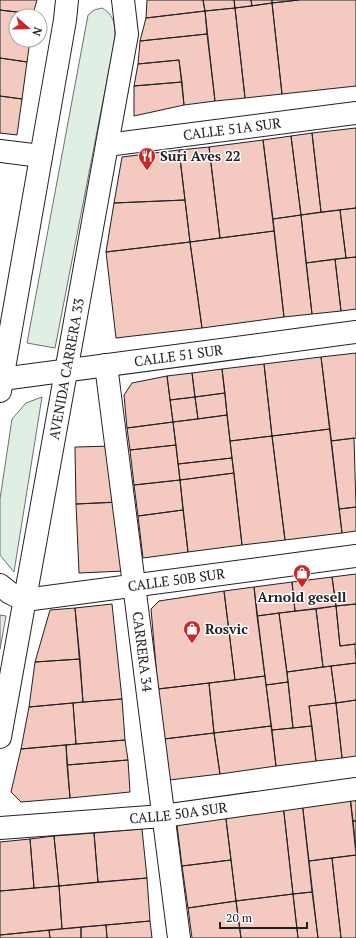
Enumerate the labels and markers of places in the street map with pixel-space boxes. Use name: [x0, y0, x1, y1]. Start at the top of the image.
restaurant icon: Suri Aves 22: [137, 146, 157, 171]
place label: Suri Aves 22: [160, 146, 241, 165]
shop icon: Arnold gesell: [292, 563, 312, 588]
place label: Arnold gesell: [258, 587, 347, 606]
shop icon: Rosvic: [182, 619, 202, 644]
place label: Rosvic: [205, 619, 248, 638]

